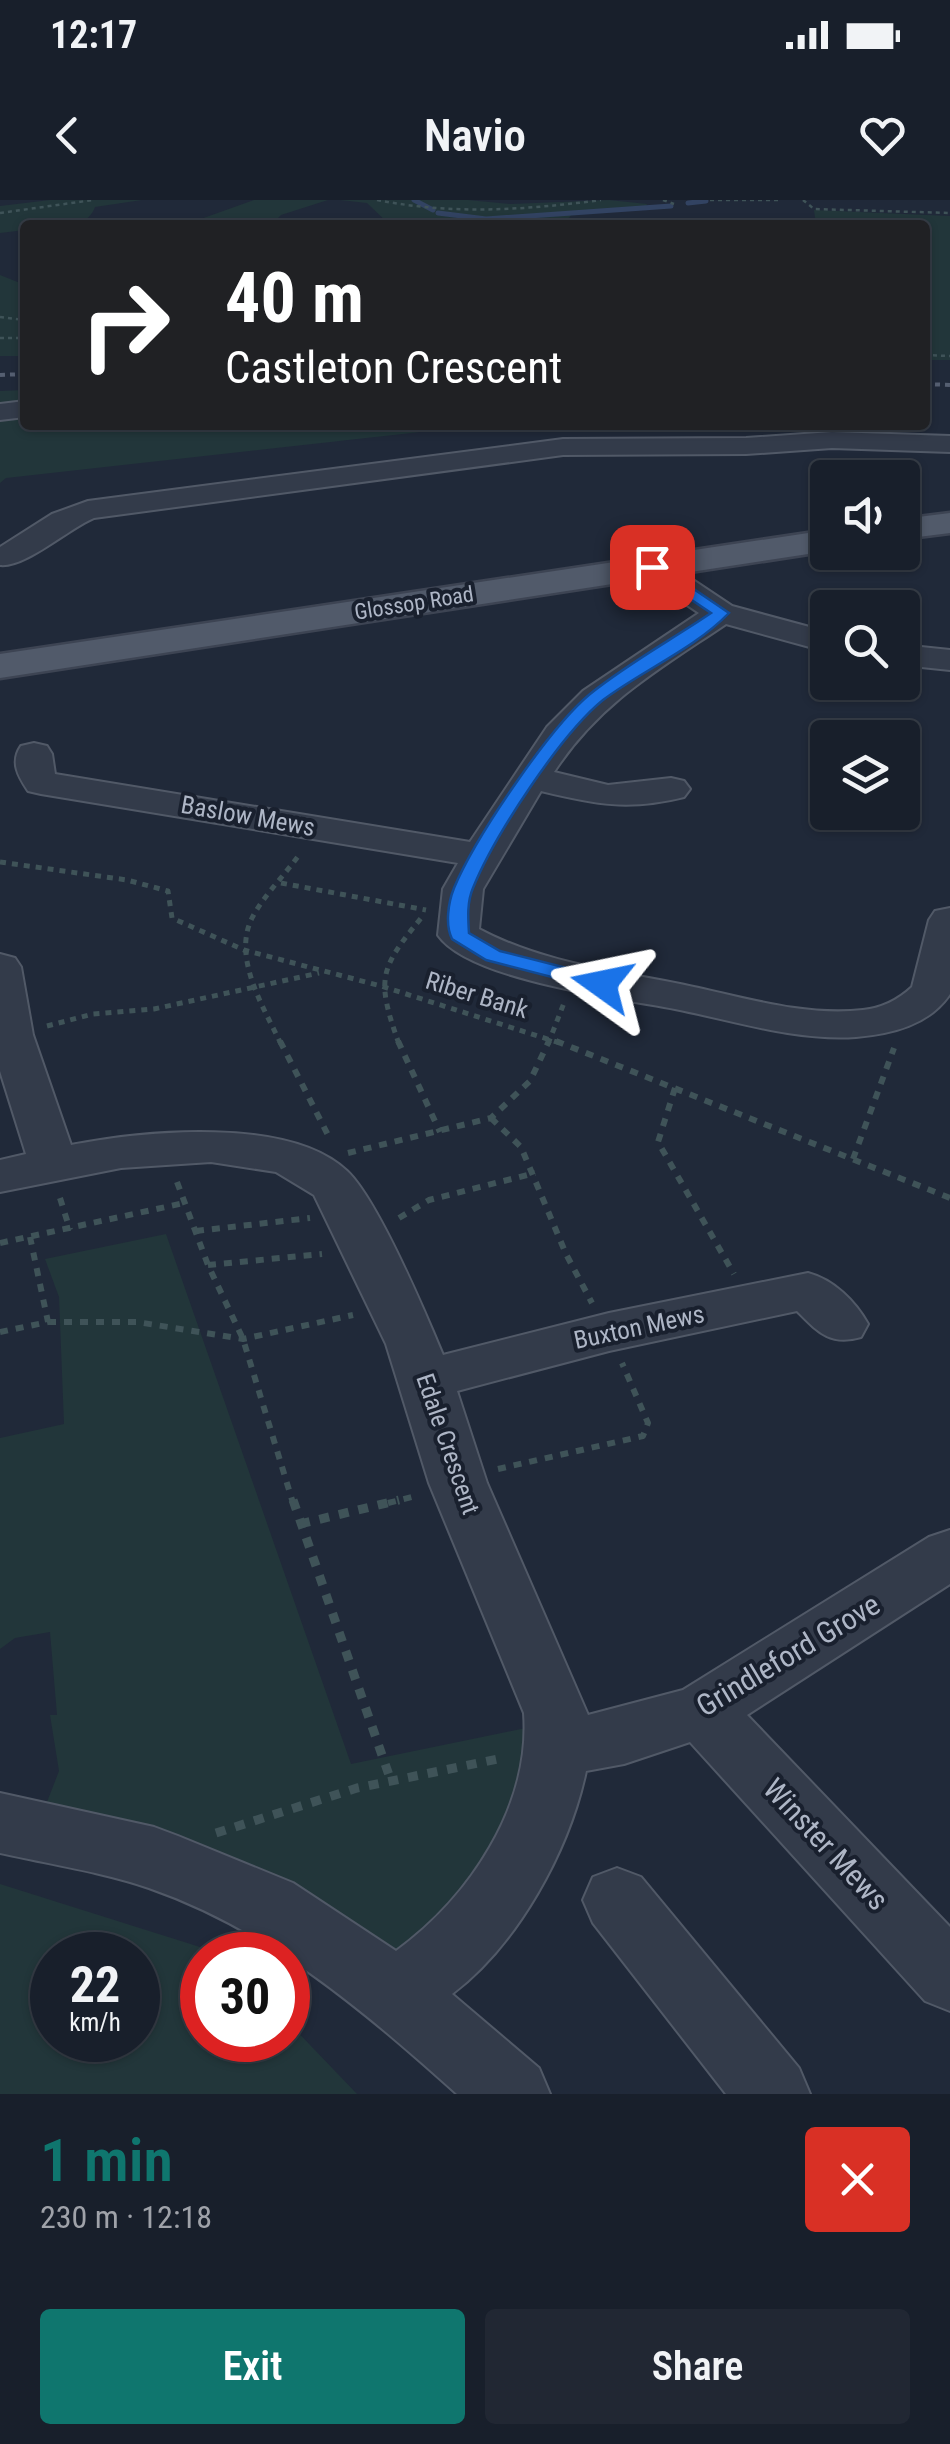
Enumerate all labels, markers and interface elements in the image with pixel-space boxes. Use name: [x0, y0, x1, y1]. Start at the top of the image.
text: 12:17: [50, 13, 137, 57]
icon: back: [40, 108, 95, 163]
icon: heart: [855, 108, 910, 163]
text: Navio: [424, 109, 526, 162]
text: 40 m: [225, 257, 364, 339]
icon: right: [60, 260, 190, 390]
text: Castleton Crescent: [225, 341, 562, 394]
map controls: [810, 460, 920, 830]
button: sound: [810, 460, 920, 570]
pin: [610, 525, 695, 610]
icon: arrive: [625, 540, 680, 595]
street label: Glossop Road: [353, 581, 475, 625]
button: search: [810, 590, 920, 700]
button: layers: [810, 720, 920, 830]
street label: Baslow Mews: [179, 790, 317, 842]
position arrow: [550, 932, 654, 1036]
street label: Riber Bank: [422, 966, 532, 1024]
street label: Buxton Mews: [571, 1299, 707, 1355]
street label: Edale Crescent: [410, 1370, 486, 1518]
street label: Grindleford Grove: [690, 1587, 886, 1723]
street label: Winster Mews: [756, 1771, 896, 1917]
speed limit sign: 30: [180, 1932, 310, 2062]
text: 22: [70, 1956, 120, 2014]
text: km/h: [69, 2008, 121, 2037]
text: 1 min: [40, 2125, 173, 2196]
button: close: [805, 2127, 910, 2232]
text: 230 m · 12:18: [40, 2198, 212, 2236]
button: Exit: [40, 2309, 465, 2424]
button: Share: [485, 2309, 910, 2424]

